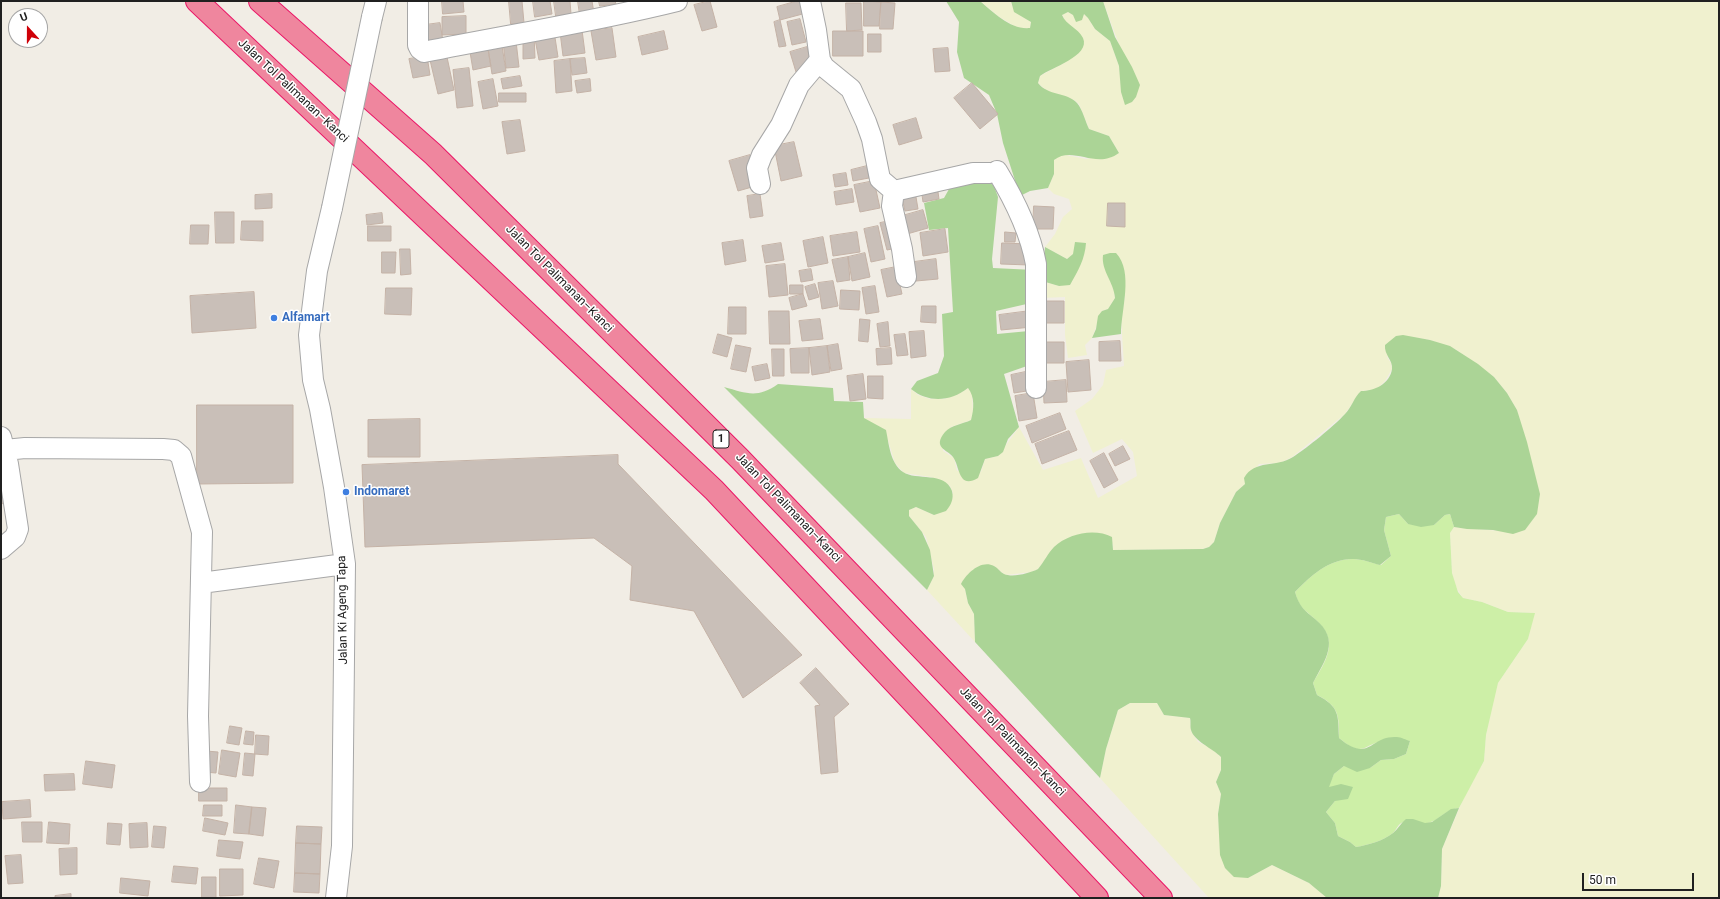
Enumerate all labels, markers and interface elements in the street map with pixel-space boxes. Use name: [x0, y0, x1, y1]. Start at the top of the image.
north arrow: [8, 8, 48, 48]
text: U: [18, 10, 30, 25]
street label: Jalan Tol Palimanan–Kanci: [235, 36, 351, 146]
street label: Jalan Tol Palimanan–Kanci: [502, 222, 616, 336]
place label: Alfamart: [282, 311, 330, 325]
marker: Alfamart: [269, 313, 279, 323]
road number: 1: [713, 430, 729, 448]
street label: Jalan Tol Palimanan–Kanci: [732, 450, 844, 566]
place label: Indomaret: [354, 485, 409, 499]
marker: Indomaret: [341, 487, 351, 497]
street label: Jalan Ki Ageng Tapa: [335, 555, 351, 665]
street label: Jalan Tol Palimanan–Kanci: [956, 684, 1068, 800]
scale bar: [1584, 865, 1696, 891]
text: 50 m: [1589, 873, 1616, 887]

